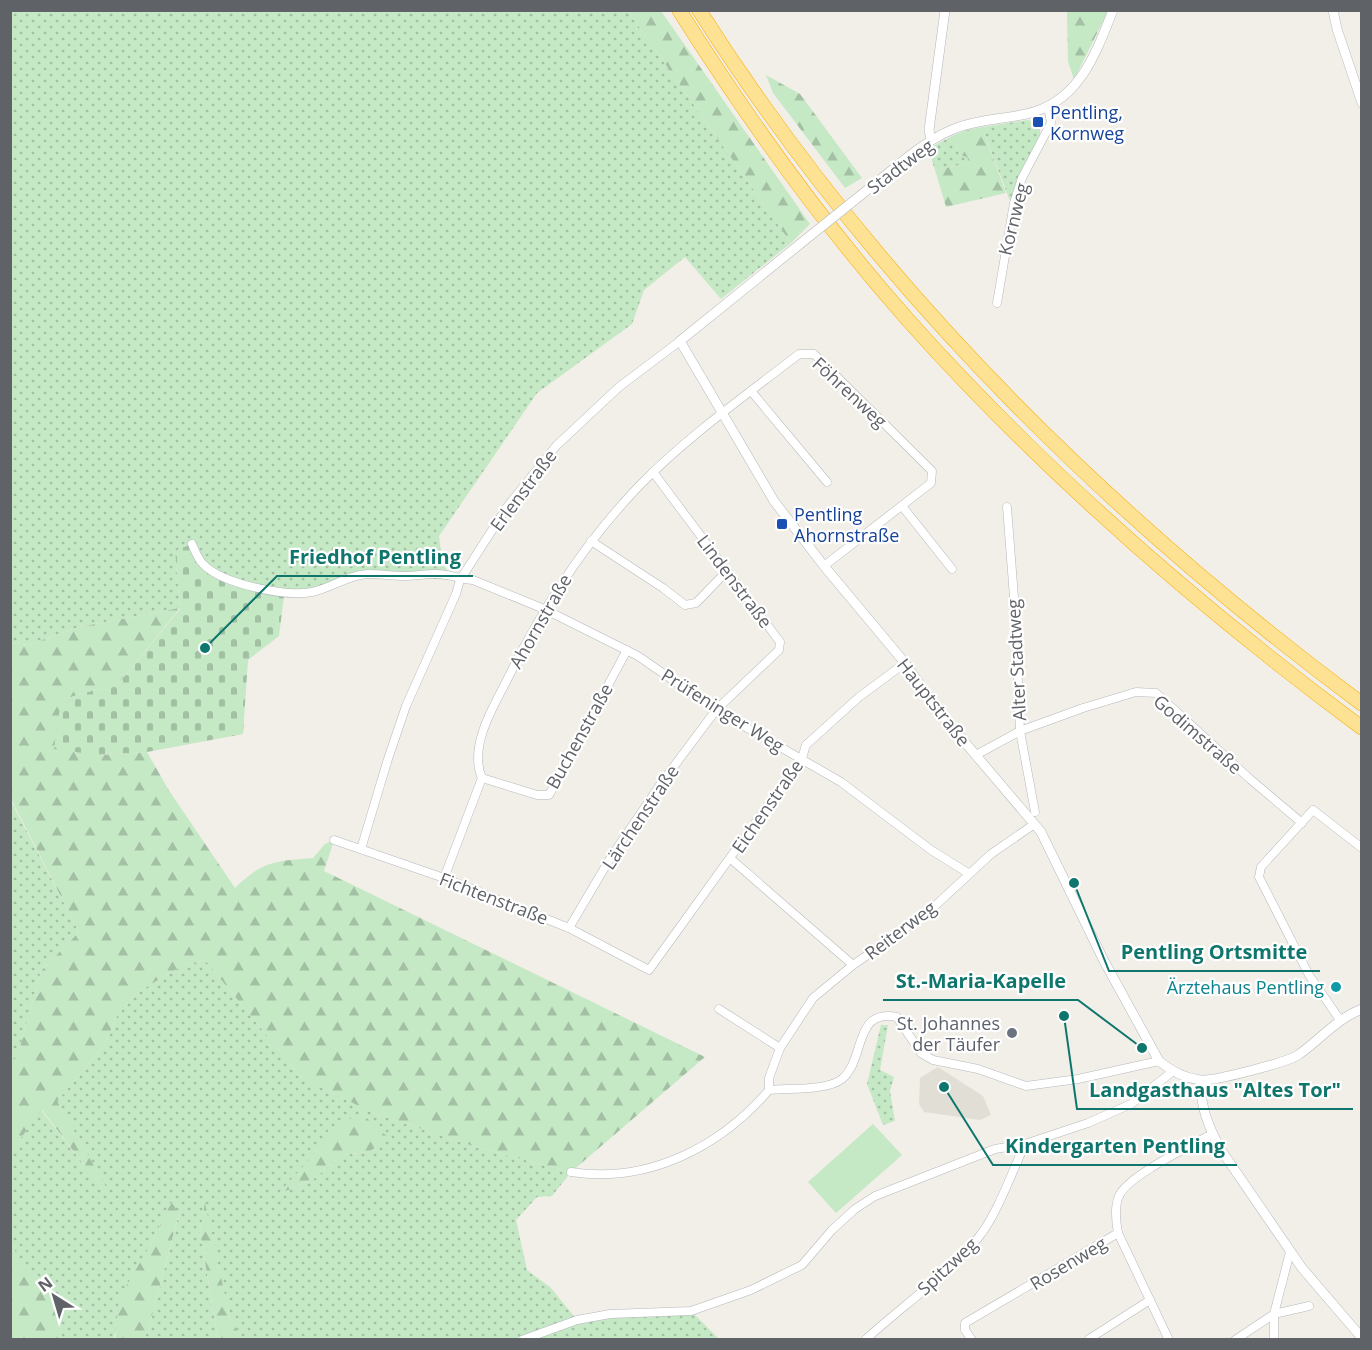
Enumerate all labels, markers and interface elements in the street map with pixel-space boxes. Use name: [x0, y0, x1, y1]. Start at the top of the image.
place label: Pentling, Kornweg: [1050, 100, 1124, 145]
marker: Pentling, Kornweg: [1031, 115, 1045, 129]
street label: Stadtweg: [862, 133, 938, 199]
street label: Kornweg: [992, 180, 1034, 258]
street label: Föhrenweg: [808, 351, 893, 433]
street label: Erlenstraße: [484, 444, 562, 536]
place label: Pentling Ahornstraße: [794, 502, 899, 547]
marker: Pentling Ahornstraße: [775, 517, 789, 531]
street label: Lindenstraße: [692, 530, 778, 632]
callout: Friedhof Pentling: [277, 538, 473, 576]
text: Friedhof Pentling: [289, 543, 462, 570]
street label: Ahornstraße: [503, 569, 577, 673]
street label: Alter Stadtweg: [1001, 598, 1031, 722]
street label: Hauptstraße: [892, 653, 976, 751]
street label: Prüfeninger Weg: [657, 663, 789, 757]
street label: Buchenstraße: [540, 679, 618, 793]
street label: Godimstraße: [1149, 689, 1247, 779]
street label: Eichenstraße: [726, 754, 808, 858]
street label: Lärchenstraße: [596, 760, 684, 874]
street label: Fichtenstraße: [436, 866, 552, 930]
street label: Reiterweg: [859, 895, 941, 965]
callout: Pentling Ortsmitte: [1109, 933, 1320, 971]
text: Pentling Ortsmitte: [1121, 938, 1307, 965]
callout: St.-Maria-Kapelle: [883, 962, 1078, 1000]
text: St.-Maria-Kapelle: [896, 967, 1066, 994]
place label: Ärztehaus Pentling: [1167, 975, 1324, 999]
marker: Ärztehaus Pentling: [1329, 980, 1343, 994]
place label: St. Johannes der Täufer: [897, 1011, 1001, 1056]
marker: St. Johannes der Täufer: [1005, 1026, 1019, 1040]
callout: Landgasthaus "Altes Tor": [1077, 1071, 1353, 1109]
text: Landgasthaus "Altes Tor": [1089, 1076, 1341, 1103]
callout: Kindergarten Pentling: [993, 1127, 1237, 1165]
text: Kindergarten Pentling: [1005, 1132, 1226, 1159]
street label: Rosenweg: [1025, 1231, 1111, 1295]
street label: Spitzweg: [912, 1232, 982, 1300]
north arrow: [24, 1266, 84, 1326]
text: N: [33, 1271, 57, 1297]

